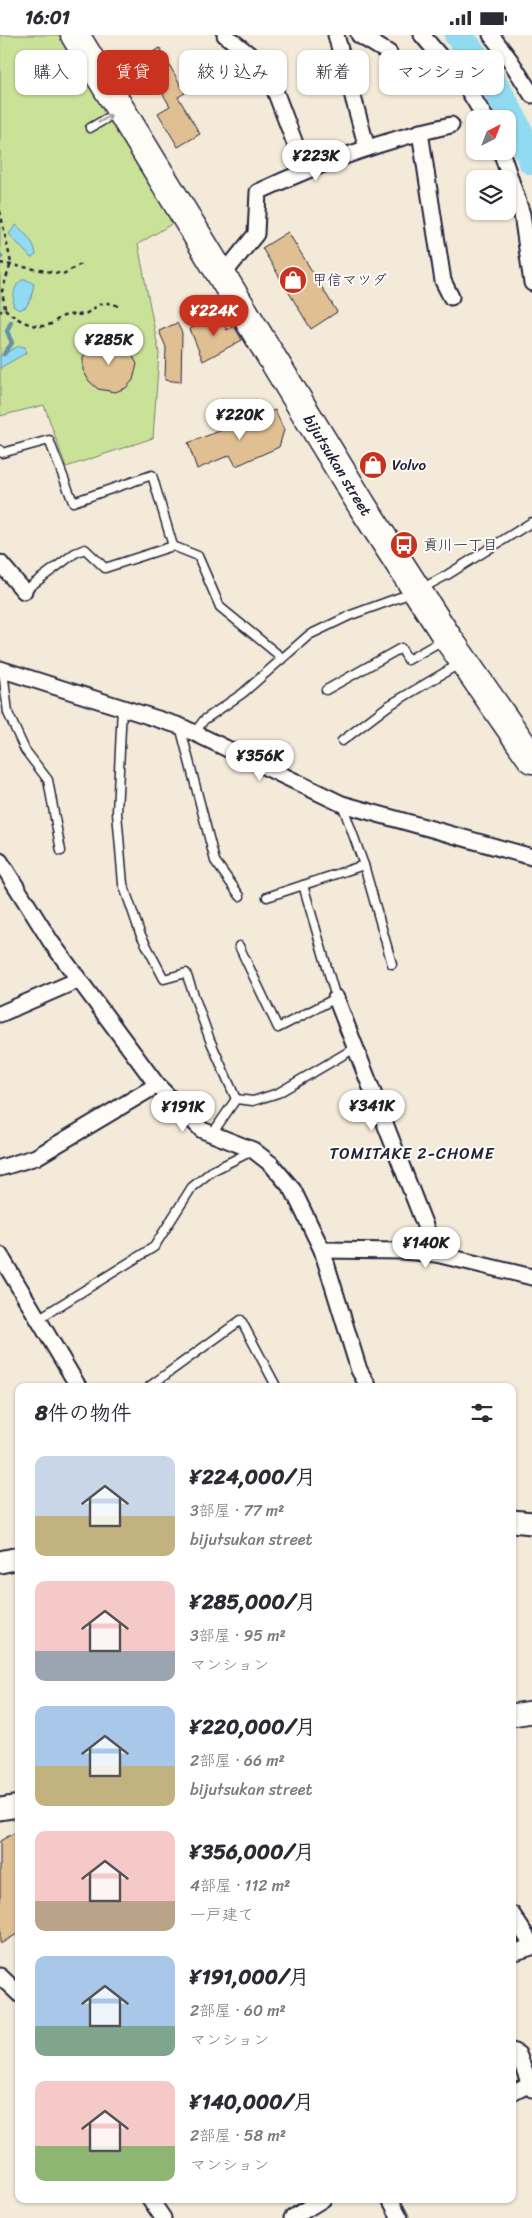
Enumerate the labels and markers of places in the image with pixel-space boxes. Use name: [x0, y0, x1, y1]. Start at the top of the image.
pin: ¥223K: [281, 139, 351, 182]
shop icon: 甲信マツダ: [278, 265, 308, 295]
place label: 甲信マツダ: [312, 267, 387, 293]
pin: ¥224K: [179, 295, 249, 337]
pin: ¥285K: [74, 323, 144, 366]
pin: ¥220K: [205, 399, 275, 441]
shop icon: Volvo: [358, 450, 388, 480]
place label: Volvo: [392, 452, 427, 478]
bus stop icon: 貢川一丁目: [389, 530, 419, 560]
place label: 貢川一丁目: [423, 532, 498, 558]
pin: ¥356K: [225, 739, 295, 782]
pin: ¥341K: [337, 1089, 407, 1132]
pin: ¥191K: [148, 1091, 218, 1133]
pin: ¥140K: [391, 1227, 461, 1269]

